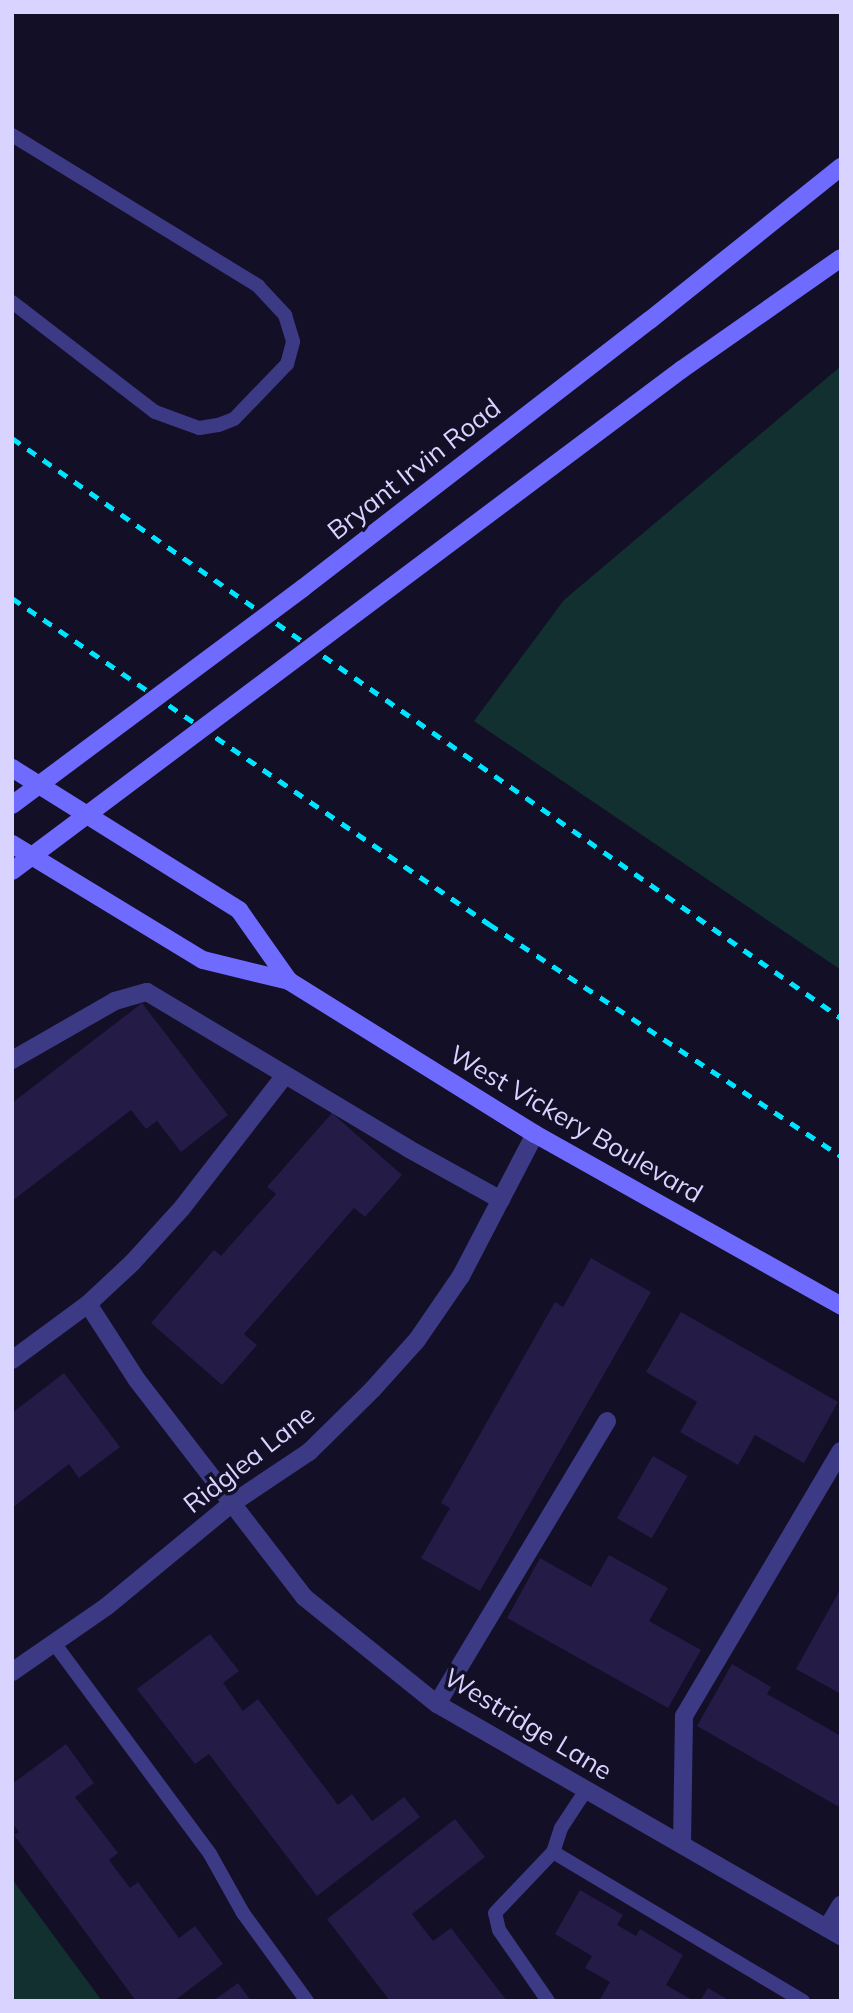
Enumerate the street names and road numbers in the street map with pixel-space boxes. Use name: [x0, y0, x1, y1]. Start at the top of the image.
street label: Bryant Irvin Road: [321, 392, 507, 546]
street label: West Vickery Boulevard: [444, 1039, 708, 1209]
street label: Ridglea Lane: [177, 1398, 321, 1520]
street label: Westridge Lane: [438, 1662, 618, 1786]

